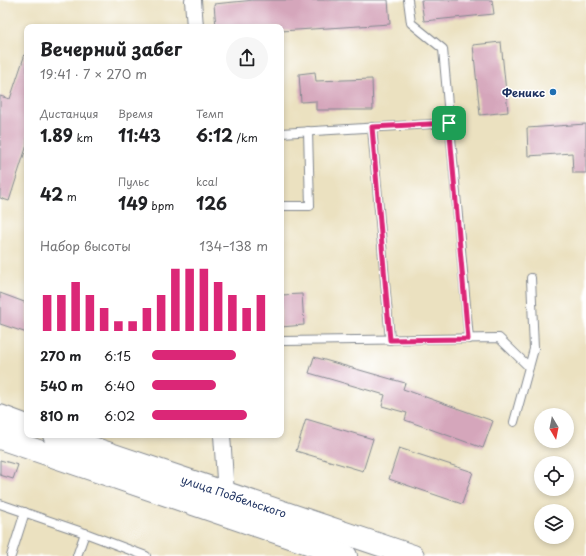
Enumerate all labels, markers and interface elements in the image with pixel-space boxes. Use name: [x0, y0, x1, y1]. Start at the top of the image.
text: Вечерний забег: [40, 35, 182, 62]
button: share: [226, 37, 268, 79]
text: 19:41 · 7 × 270 m: [40, 64, 147, 83]
place label: Феникс: [502, 84, 545, 101]
marker: Феникс: [548, 87, 558, 97]
text: Дистанция: [40, 105, 98, 122]
text: Время: [118, 105, 153, 122]
text: Темп: [196, 105, 224, 122]
pin: [432, 106, 466, 140]
icon: arrive: [438, 112, 460, 134]
text: 1.89: [40, 122, 73, 148]
text: 11:43: [118, 122, 161, 148]
text: 6:12: [196, 122, 233, 148]
text: km: [73, 129, 93, 146]
text: /km: [233, 129, 258, 146]
text: Пульс: [118, 173, 149, 190]
text: kcal: [196, 173, 218, 190]
text: 42: [40, 181, 63, 207]
text: m: [63, 188, 77, 205]
text: 149: [118, 190, 148, 216]
text: 126: [196, 190, 227, 216]
text: bpm: [148, 197, 174, 214]
text: Набор высоты: [40, 236, 131, 255]
text: 134–138 m: [199, 236, 268, 255]
text: 270 m: [40, 346, 81, 365]
text: 6:15: [104, 346, 131, 365]
text: 540 m: [40, 376, 83, 395]
text: 6:40: [104, 376, 135, 395]
text: 810 m: [40, 406, 79, 425]
text: 6:02: [104, 406, 135, 425]
north arrow: [534, 408, 574, 448]
map controls: [534, 408, 574, 544]
button: locate: [534, 456, 574, 496]
street label: улица Подбельского: [179, 470, 289, 521]
button: layers: [534, 504, 574, 544]

